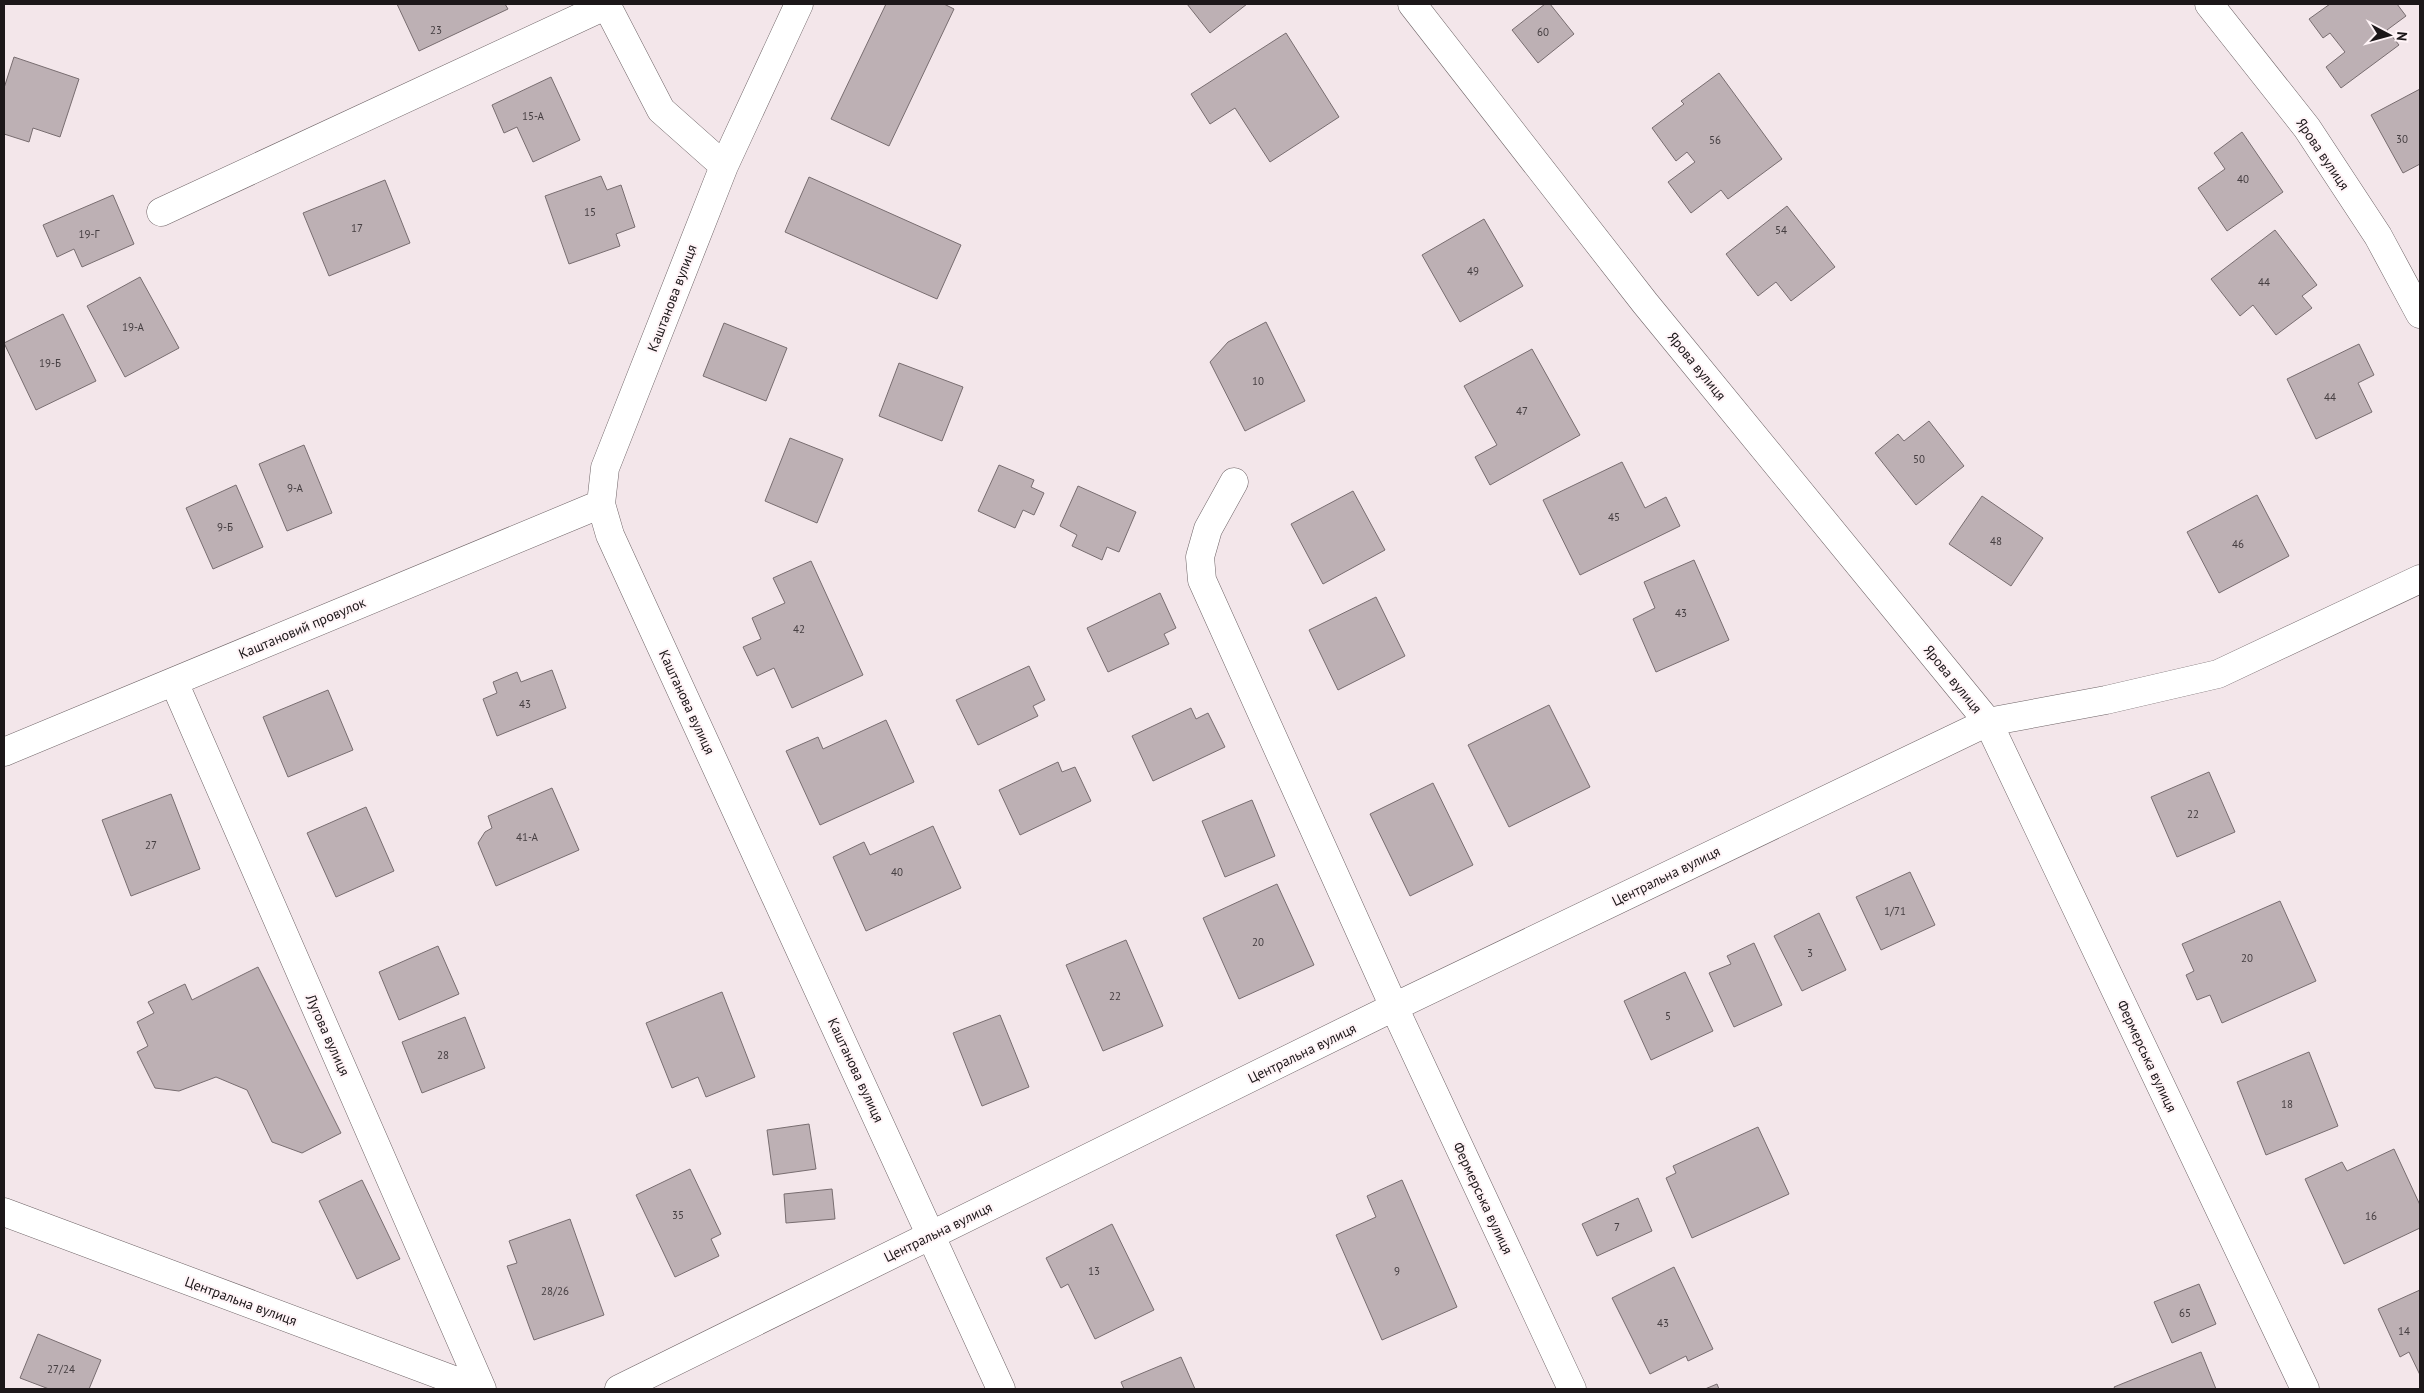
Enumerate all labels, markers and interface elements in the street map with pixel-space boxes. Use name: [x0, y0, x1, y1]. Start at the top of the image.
north arrow: [2364, 10, 2414, 60]
house number: 23: [430, 23, 442, 37]
house number: 60: [1537, 25, 1549, 39]
text: N: [2392, 31, 2411, 42]
house number: 15-А: [522, 109, 545, 123]
street label: Ярова вулиця: [2292, 115, 2354, 193]
house number: 30: [2396, 132, 2408, 146]
house number: 56: [1709, 133, 1721, 147]
house number: 40: [2237, 172, 2249, 186]
house number: 15: [584, 205, 596, 219]
house number: 17: [351, 221, 363, 235]
house number: 54: [1775, 223, 1787, 237]
house number: 19-Г: [79, 227, 101, 241]
street label: Каштанова вулиця: [643, 242, 701, 354]
house number: 49: [1467, 264, 1479, 278]
house number: 44: [2258, 275, 2270, 289]
house number: 19-А: [122, 320, 145, 334]
street label: Ярова вулиця: [1664, 328, 1730, 404]
house number: 19-Б: [39, 356, 61, 370]
house number: 10: [1252, 374, 1264, 388]
house number: 44: [2324, 390, 2336, 404]
house number: 47: [1516, 404, 1528, 418]
house number: 50: [1913, 452, 1925, 466]
house number: 9-А: [287, 481, 304, 495]
house number: 45: [1608, 510, 1620, 524]
house number: 9-Б: [217, 520, 233, 534]
house number: 48: [1990, 534, 2002, 548]
house number: 46: [2232, 537, 2244, 551]
street label: Каштановий провулок: [236, 593, 369, 663]
house number: 43: [1675, 606, 1687, 620]
house number: 42: [793, 622, 805, 636]
street label: Ярова вулиця: [1920, 641, 1986, 717]
street label: Каштанова вулиця: [655, 647, 719, 757]
house number: 43: [519, 697, 531, 711]
house number: 22: [2187, 807, 2199, 821]
house number: 41-А: [516, 830, 539, 844]
house number: 27: [145, 838, 157, 852]
street label: Центральна вулиця: [1609, 842, 1723, 910]
house number: 40: [891, 865, 903, 879]
house number: 1/71: [1884, 904, 1906, 918]
house number: 20: [1252, 935, 1264, 949]
house number: 3: [1807, 946, 1813, 960]
house number: 20: [2241, 951, 2253, 965]
house number: 22: [1109, 989, 1121, 1003]
street label: Лугова вулиця: [302, 990, 354, 1079]
street label: Фермерська вулиця: [2113, 997, 2181, 1115]
house number: 5: [1665, 1009, 1671, 1023]
street label: Каштанова вулиця: [824, 1015, 888, 1125]
street label: Центральна вулиця: [1245, 1019, 1359, 1087]
house number: 28: [437, 1048, 449, 1062]
house number: 18: [2281, 1097, 2293, 1111]
street label: Фермерська вулиця: [1449, 1139, 1517, 1257]
street label: Центральна вулиця: [881, 1198, 995, 1266]
house number: 35: [672, 1208, 684, 1222]
house number: 16: [2365, 1209, 2377, 1223]
house number: 7: [1614, 1220, 1620, 1234]
house number: 13: [1088, 1264, 1100, 1278]
house number: 9: [1394, 1264, 1400, 1278]
street label: Центральна вулиця: [182, 1272, 300, 1330]
house number: 28/26: [541, 1284, 569, 1298]
house number: 65: [2179, 1306, 2191, 1320]
house number: 43: [1657, 1316, 1669, 1330]
house number: 14: [2398, 1324, 2410, 1338]
house number: 27/24: [47, 1362, 75, 1376]

